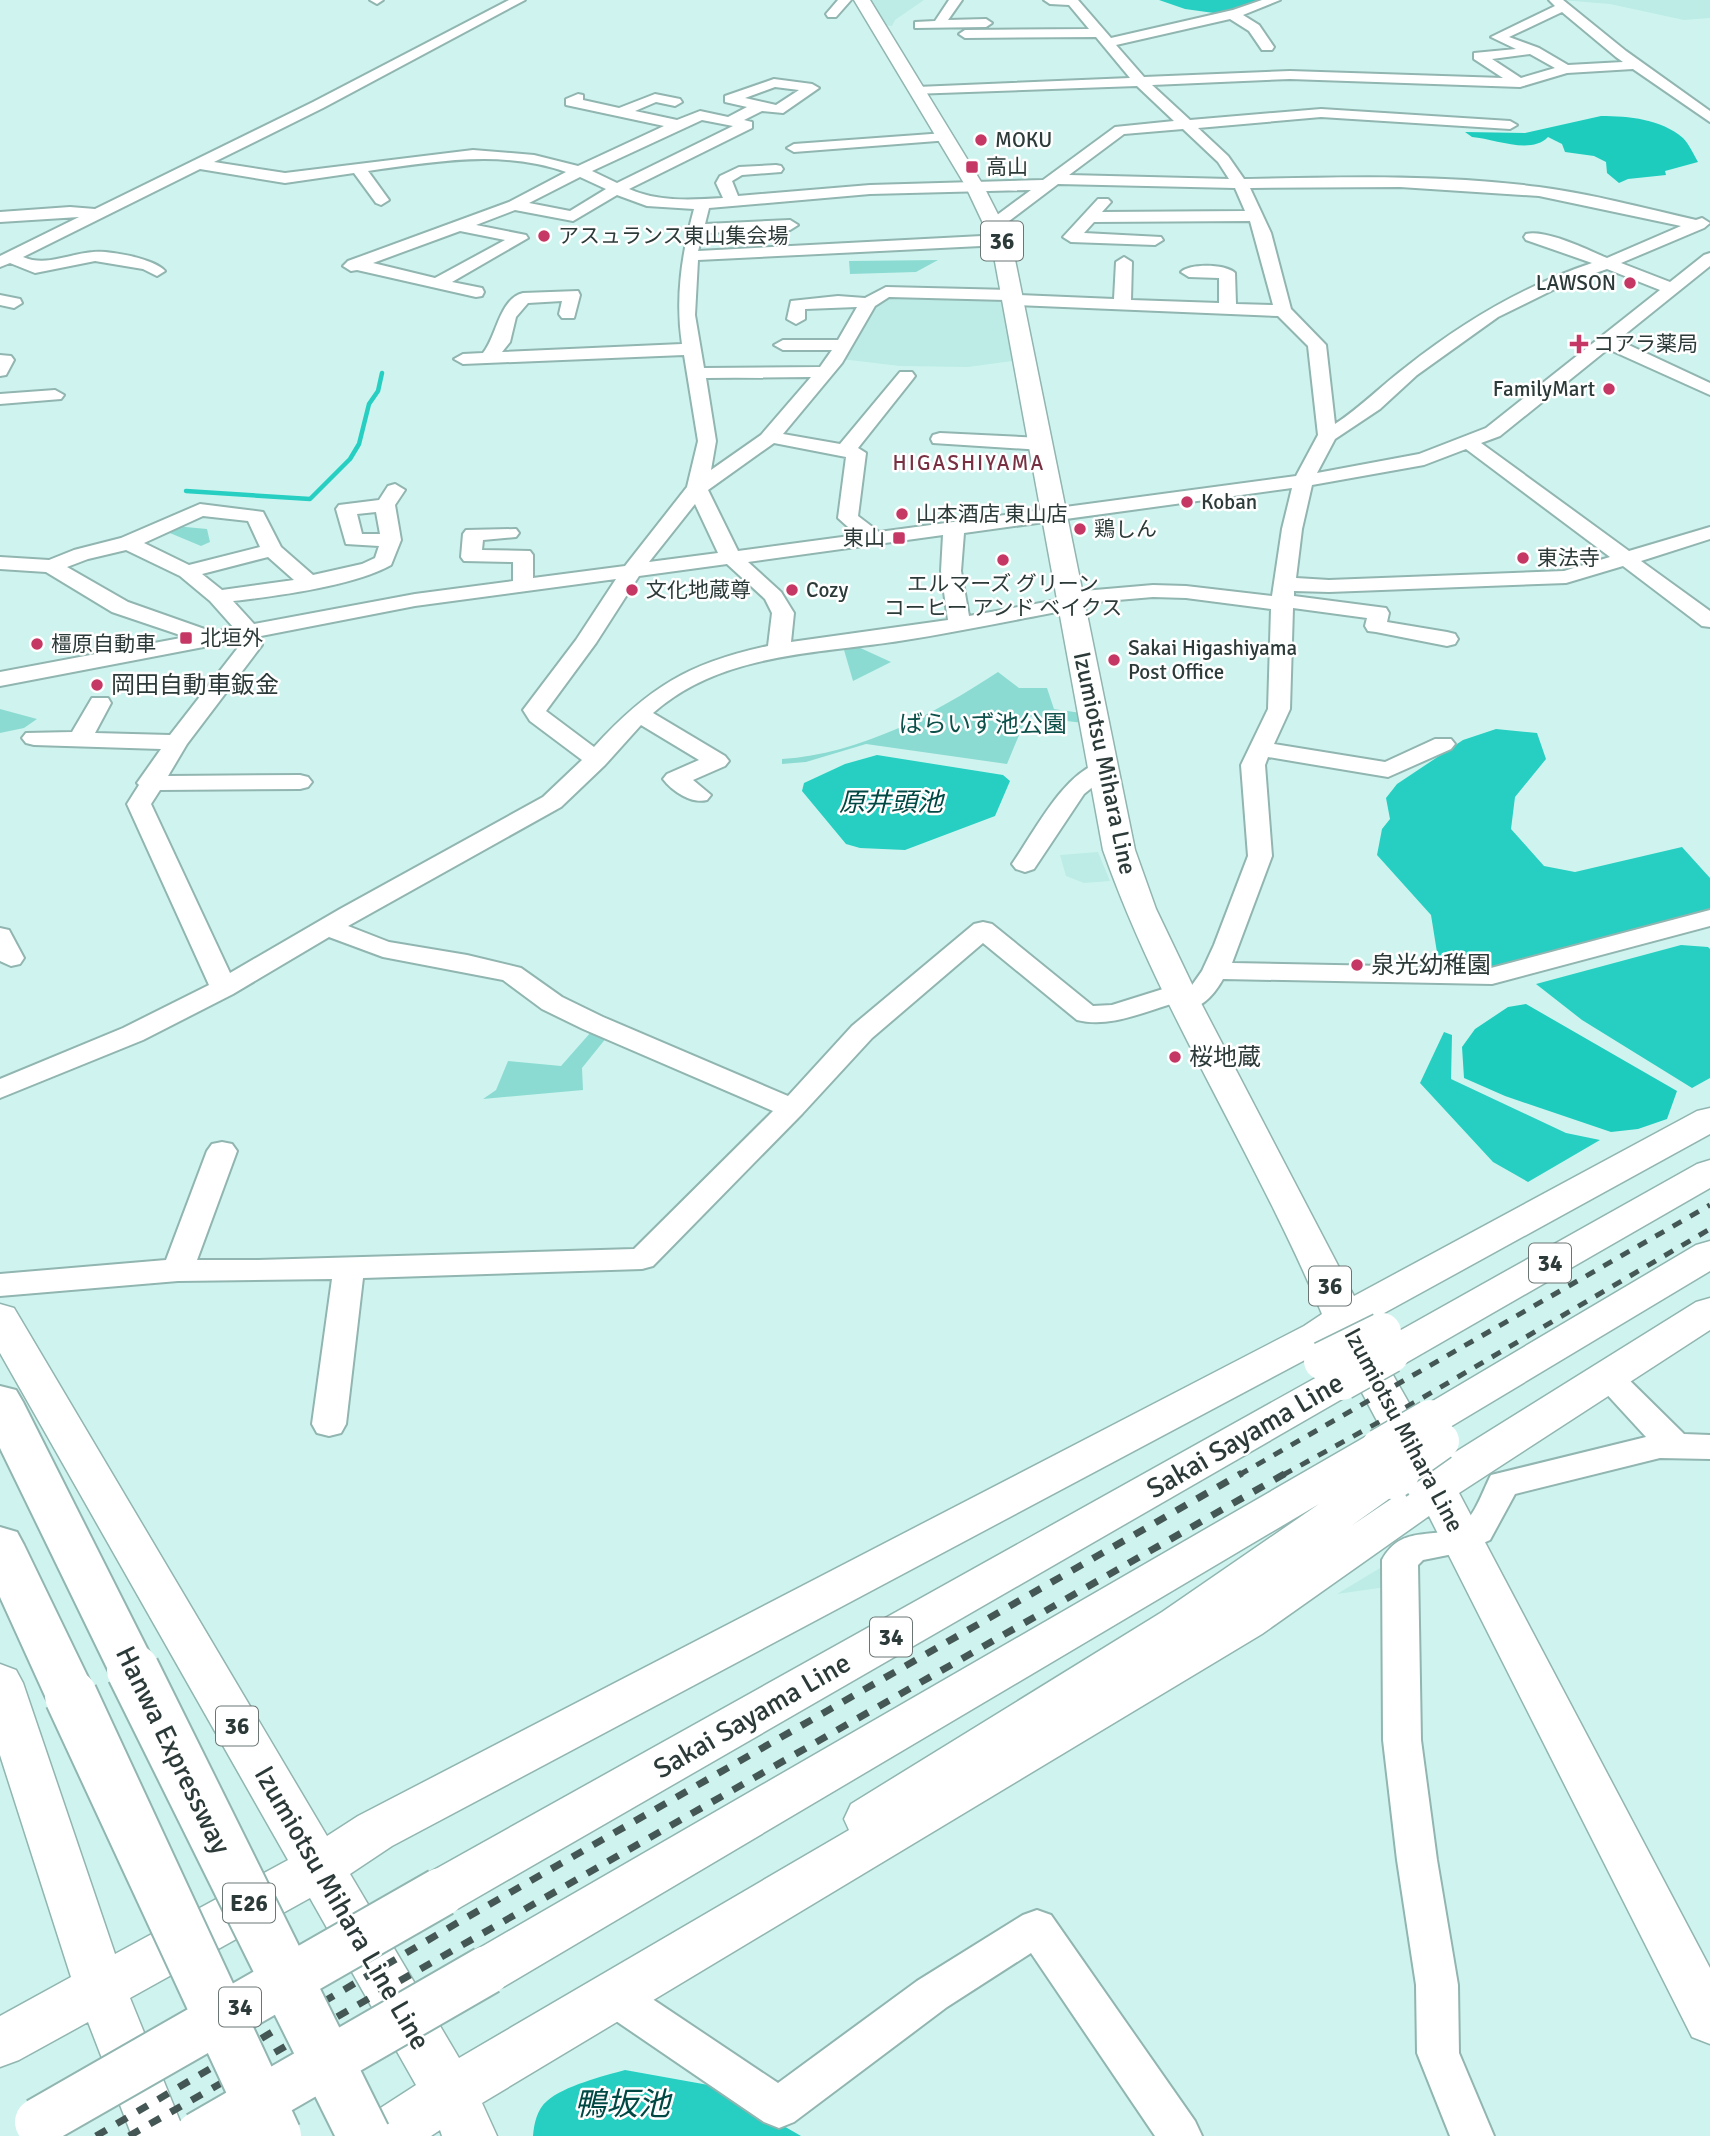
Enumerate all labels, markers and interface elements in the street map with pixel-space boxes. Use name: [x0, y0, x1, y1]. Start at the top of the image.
place label: MOKU: [995, 127, 1052, 153]
marker: MOKU: [973, 132, 989, 148]
place label: 高山: [986, 154, 1028, 180]
marker: 高山: [964, 159, 980, 175]
road number: 36: [981, 222, 1023, 260]
place label: アスュランス東山集会場: [558, 223, 789, 249]
marker: アスュランス東山集会場: [536, 228, 552, 244]
place label: LAWSON: [1536, 270, 1616, 296]
marker: LAWSON: [1622, 275, 1638, 291]
place label: コアラ薬局: [1593, 331, 1698, 357]
marker: コアラ薬局: [1571, 336, 1587, 352]
place label: FamilyMart: [1493, 376, 1595, 402]
marker: FamilyMart: [1601, 381, 1617, 397]
district label: HIGASHIYAMA: [893, 450, 1045, 476]
place label: Koban: [1201, 489, 1257, 515]
marker: Koban: [1179, 494, 1195, 510]
place label: 山本酒店 東山店: [916, 501, 1068, 527]
marker: 山本酒店 東山店: [894, 506, 910, 522]
place label: 鶏しん: [1094, 516, 1157, 542]
marker: 鶏しん: [1072, 521, 1088, 537]
place label: 東山: [843, 525, 885, 551]
marker: 東山: [891, 530, 907, 546]
place label: 東法寺: [1537, 545, 1600, 571]
marker: 東法寺: [1515, 550, 1531, 566]
marker: エルマーズ グリーン コーヒー アンド ベイクス: [995, 552, 1011, 568]
place label: エルマーズ グリーン コーヒー アンド ベイクス: [884, 571, 1122, 621]
place label: 文化地蔵尊: [646, 577, 751, 603]
place label: Cozy: [806, 577, 848, 603]
marker: 文化地蔵尊: [624, 582, 640, 598]
marker: Cozy: [784, 582, 800, 598]
place label: 北垣外: [200, 625, 263, 651]
marker: 北垣外: [178, 630, 194, 646]
place label: 橿原自動車: [51, 631, 156, 657]
place label: Sakai Higashiyama Post Office: [1128, 635, 1297, 685]
marker: 橿原自動車: [29, 636, 45, 652]
street label: Izumiotsu Mihara Line: [1067, 649, 1143, 877]
marker: Sakai Higashiyama Post Office: [1106, 652, 1122, 668]
place label: 岡田自動車鈑金: [111, 670, 279, 700]
marker: 岡田自動車鈑金: [89, 677, 105, 693]
park label: ばらいず池公園: [899, 709, 1067, 739]
water label: 原井頭池: [839, 787, 946, 819]
place label: 泉光幼稚園: [1371, 950, 1491, 980]
marker: 泉光幼稚園: [1349, 957, 1365, 973]
place label: 桜地蔵: [1189, 1042, 1261, 1072]
marker: 桜地蔵: [1167, 1049, 1183, 1065]
road number: 34: [1529, 1244, 1571, 1282]
road number: 36: [1309, 1266, 1351, 1306]
street label: Izumiotsu Mihara Line: [1337, 1323, 1471, 1537]
street label: Sakai Sayama Line: [1140, 1366, 1350, 1506]
road number: 34: [870, 1618, 912, 1656]
street label: Hanwa Expressway: [108, 1641, 238, 1859]
street label: Sakai Sayama Line: [647, 1646, 857, 1786]
road number: 36: [216, 1707, 258, 1746]
street label: Izumiotsu Mihara Line Line: [247, 1760, 437, 2056]
road number: E26: [223, 1884, 275, 1922]
road number: 34: [219, 1988, 261, 2026]
water label: 鴨坂池: [574, 2085, 673, 2124]

